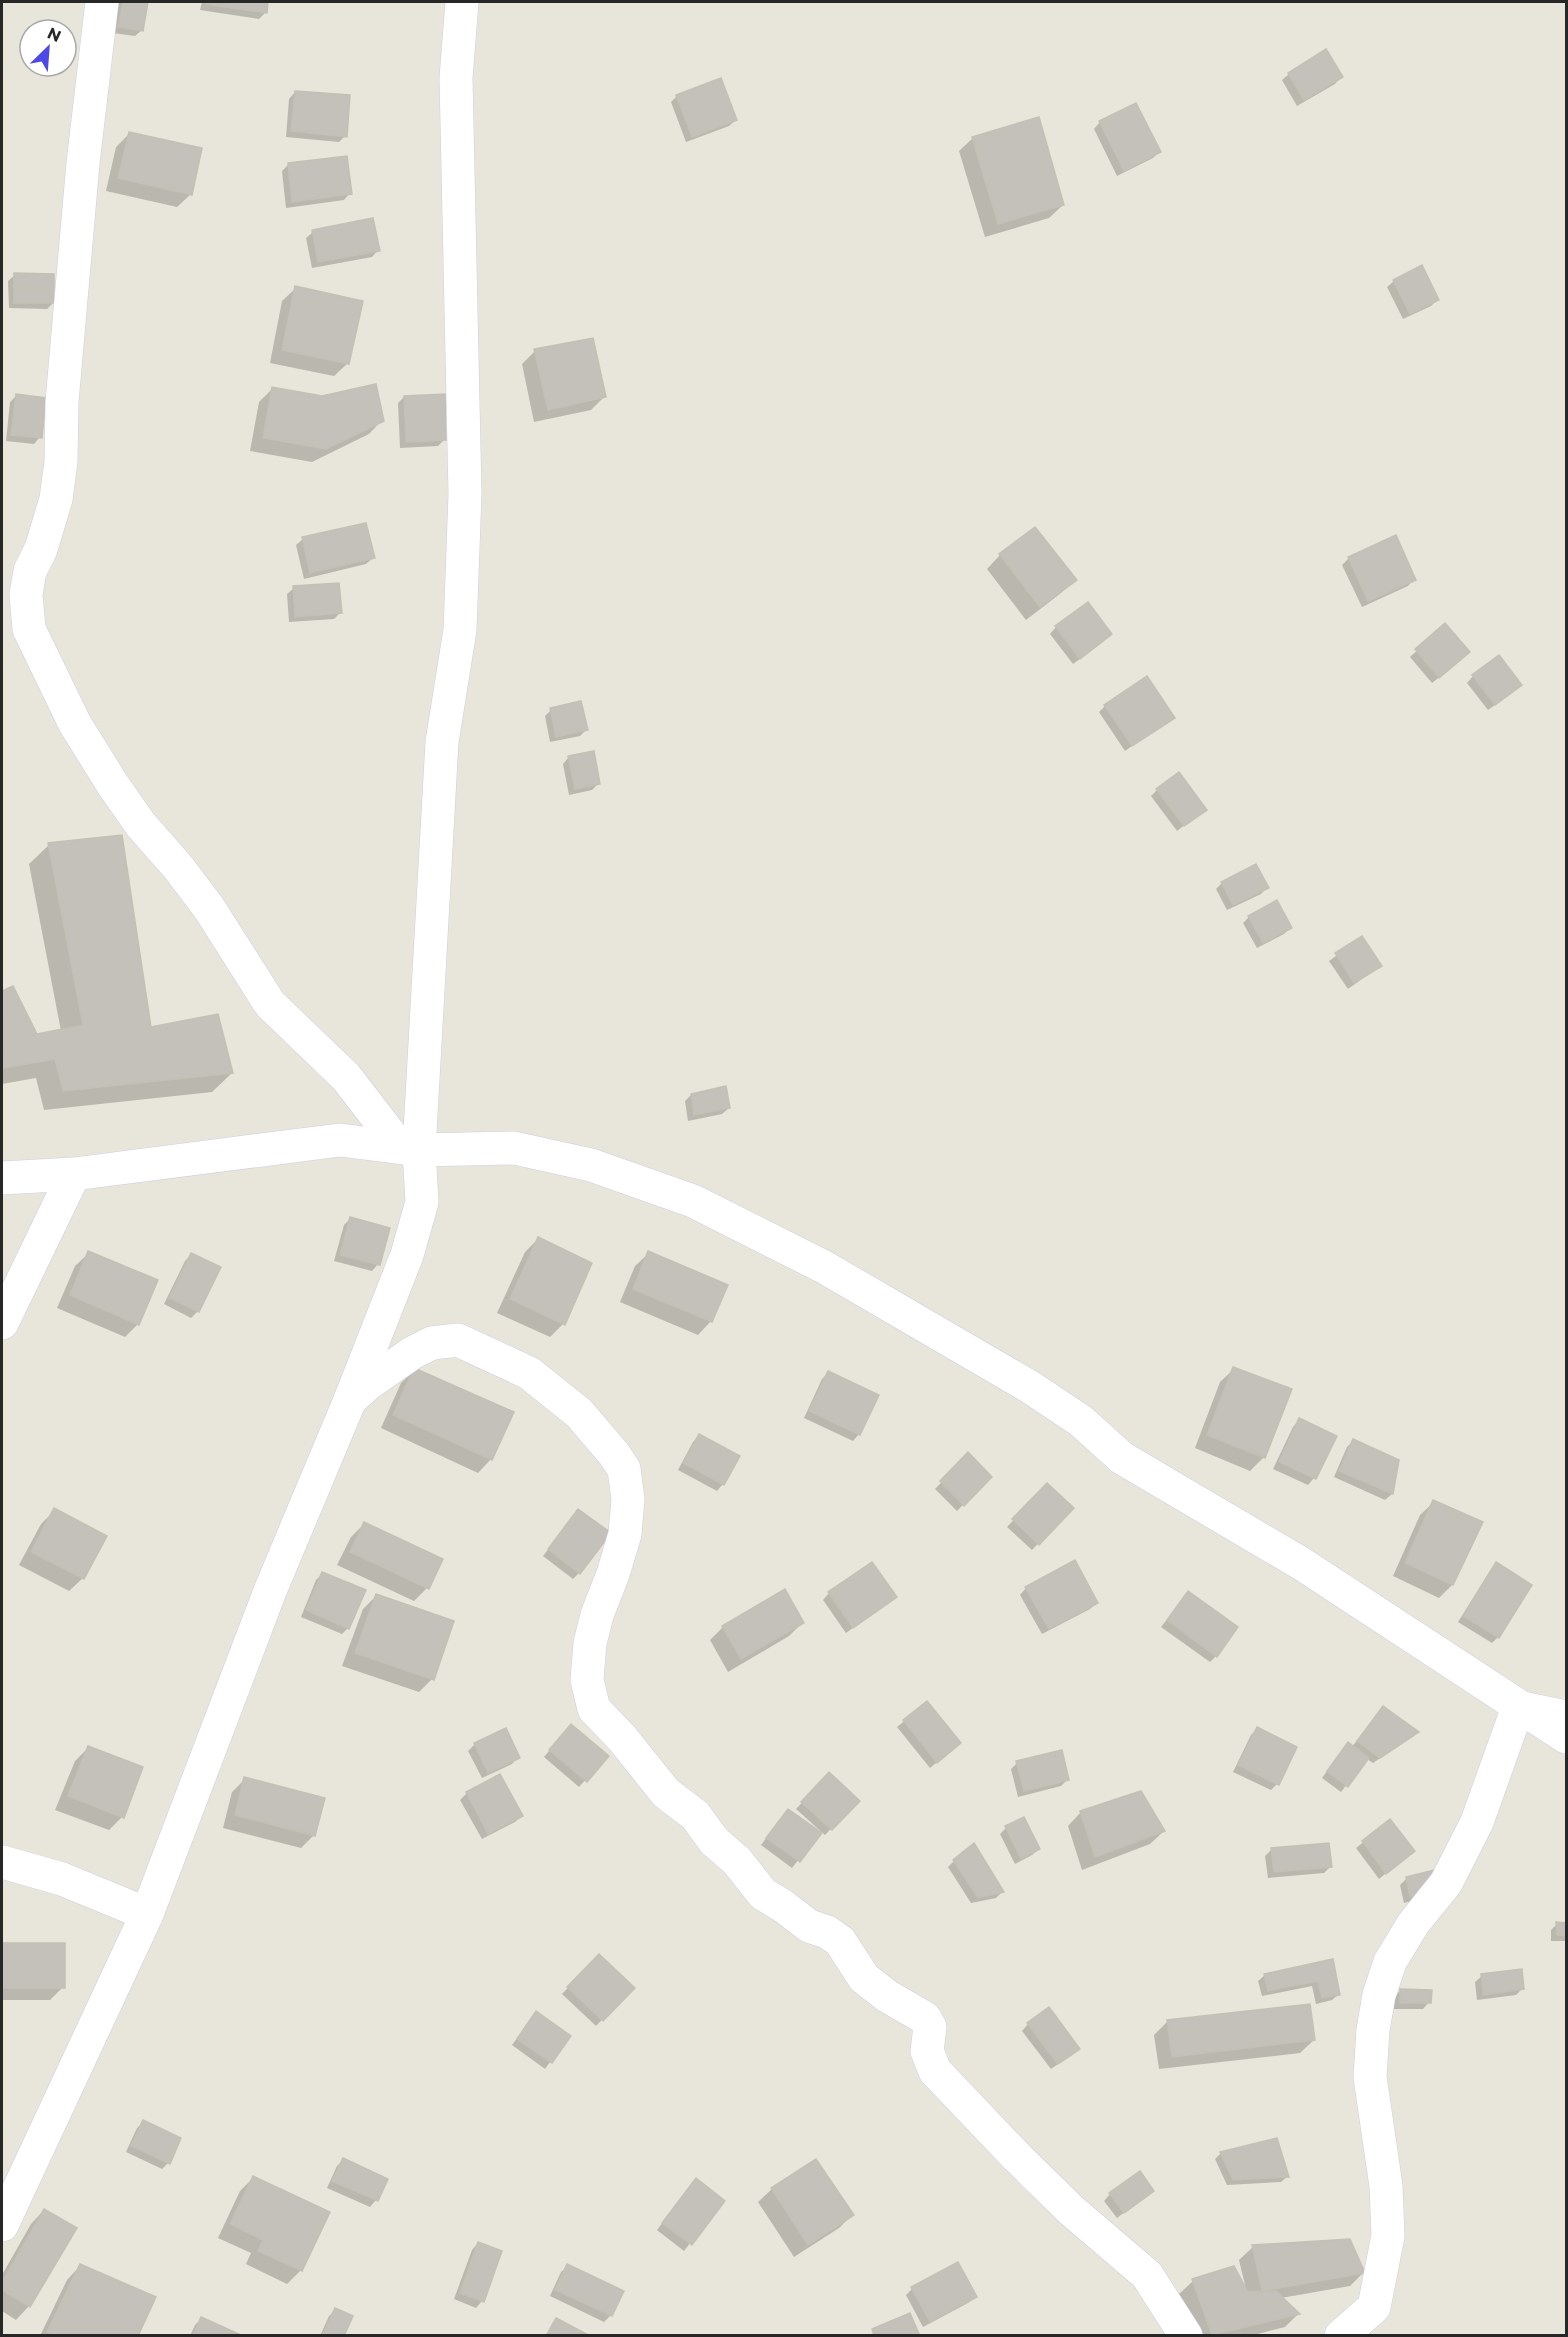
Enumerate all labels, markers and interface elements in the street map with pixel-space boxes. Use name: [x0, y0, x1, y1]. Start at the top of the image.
north arrow: [18, 18, 78, 78]
text: N: [44, 24, 64, 46]

